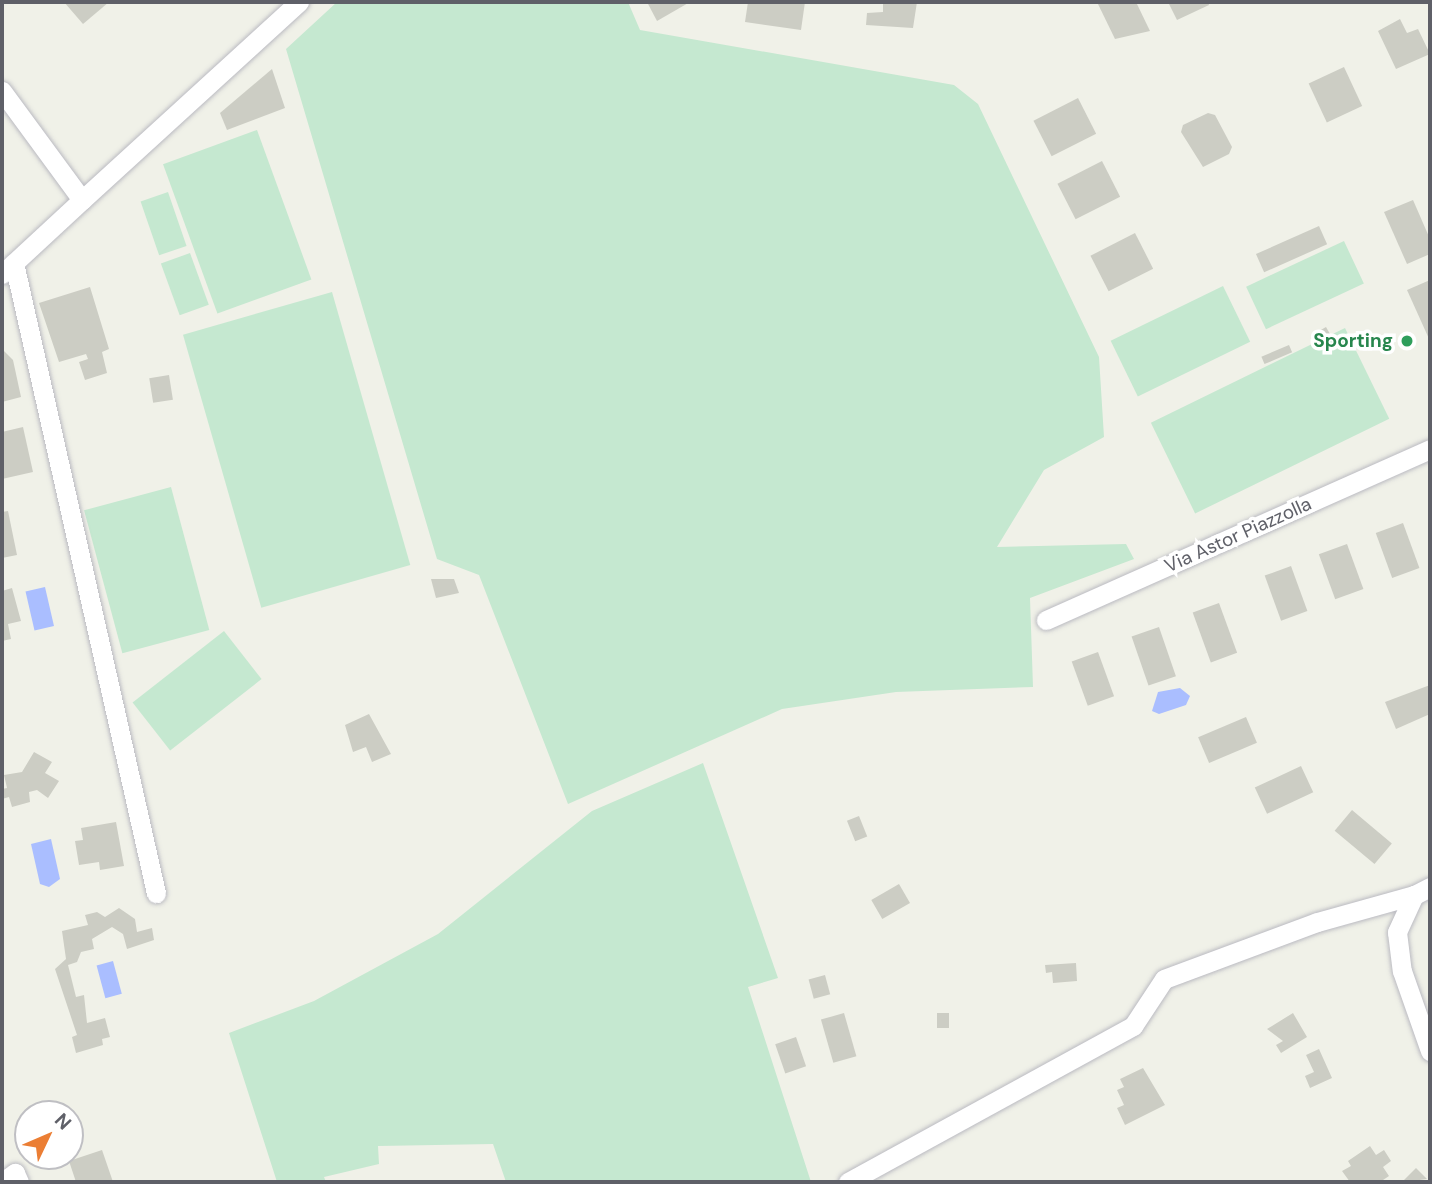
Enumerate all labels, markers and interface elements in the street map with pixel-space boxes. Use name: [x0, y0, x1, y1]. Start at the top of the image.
place label: Sporting: [1313, 330, 1393, 352]
marker: Sporting: [1399, 333, 1415, 349]
street label: Via Astor Piazzolla: [1161, 492, 1315, 578]
north arrow: [14, 1100, 84, 1170]
text: N: [49, 1108, 77, 1135]

